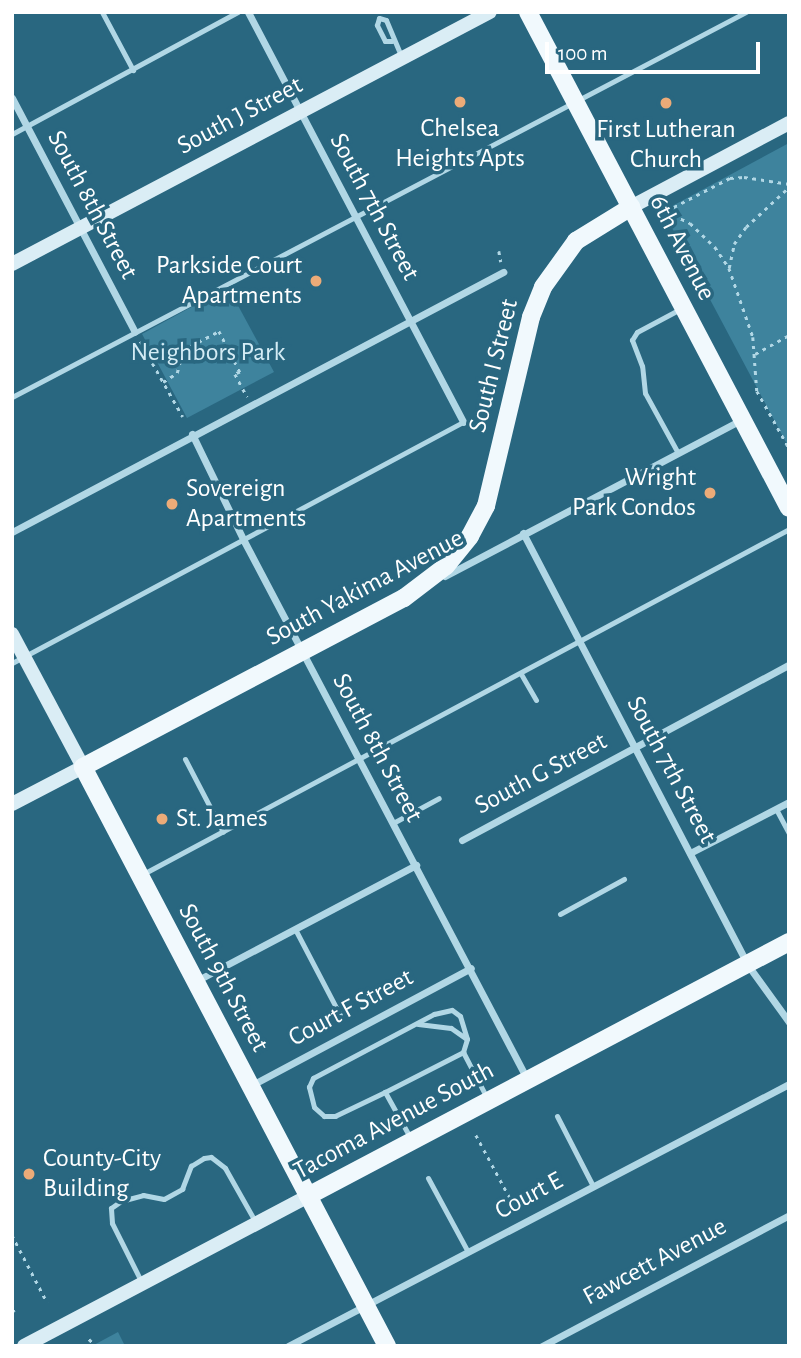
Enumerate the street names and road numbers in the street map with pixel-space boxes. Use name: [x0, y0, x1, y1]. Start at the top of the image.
street label: South J Street: [172, 70, 308, 162]
street label: South 8th Street: [40, 125, 144, 285]
street label: South 7th Street: [322, 128, 426, 286]
street label: 6th Avenue: [642, 190, 722, 306]
street label: South I Street: [462, 296, 526, 436]
street label: South Yakima Avenue: [261, 523, 469, 653]
street label: South 8th Street: [325, 668, 429, 828]
street label: South 7th Street: [619, 691, 723, 849]
street label: South G Street: [470, 726, 612, 822]
street label: South 9th Street: [171, 899, 275, 1057]
street label: Court F Street: [283, 962, 419, 1054]
street label: Tacoma Avenue South: [289, 1055, 499, 1187]
street label: Court E: [490, 1165, 568, 1227]
street label: Fawcett Avenue: [578, 1211, 732, 1313]

